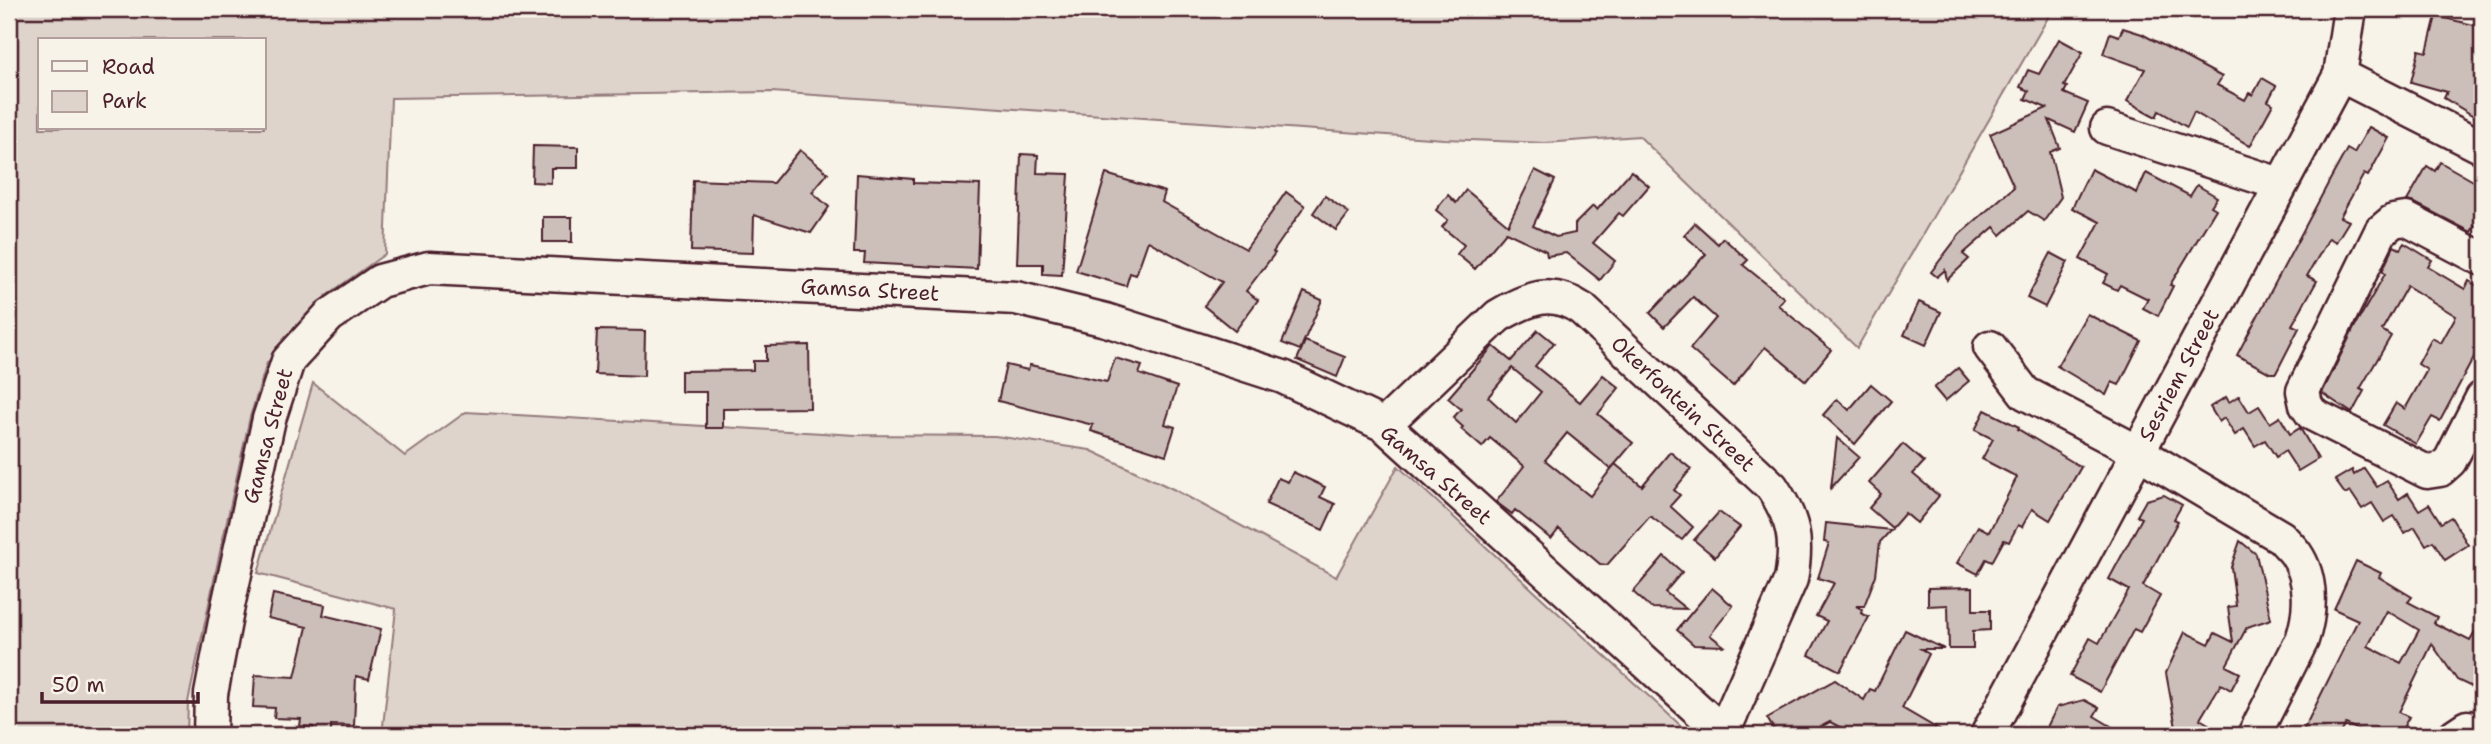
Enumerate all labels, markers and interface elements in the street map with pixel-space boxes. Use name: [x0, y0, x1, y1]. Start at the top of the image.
legend: [38, 38, 266, 130]
text: Road: [102, 53, 155, 81]
text: Park: [102, 87, 147, 115]
street label: Gamsa Street: [800, 272, 940, 308]
street label: Sesriem Street: [2132, 304, 2226, 446]
street label: Okerfontein Street: [1605, 330, 1761, 478]
street label: Gamsa Street: [236, 365, 300, 507]
street label: Gamsa Street: [1374, 419, 1498, 531]
scale bar: [42, 660, 198, 704]
text: 50 m: [52, 671, 105, 699]

